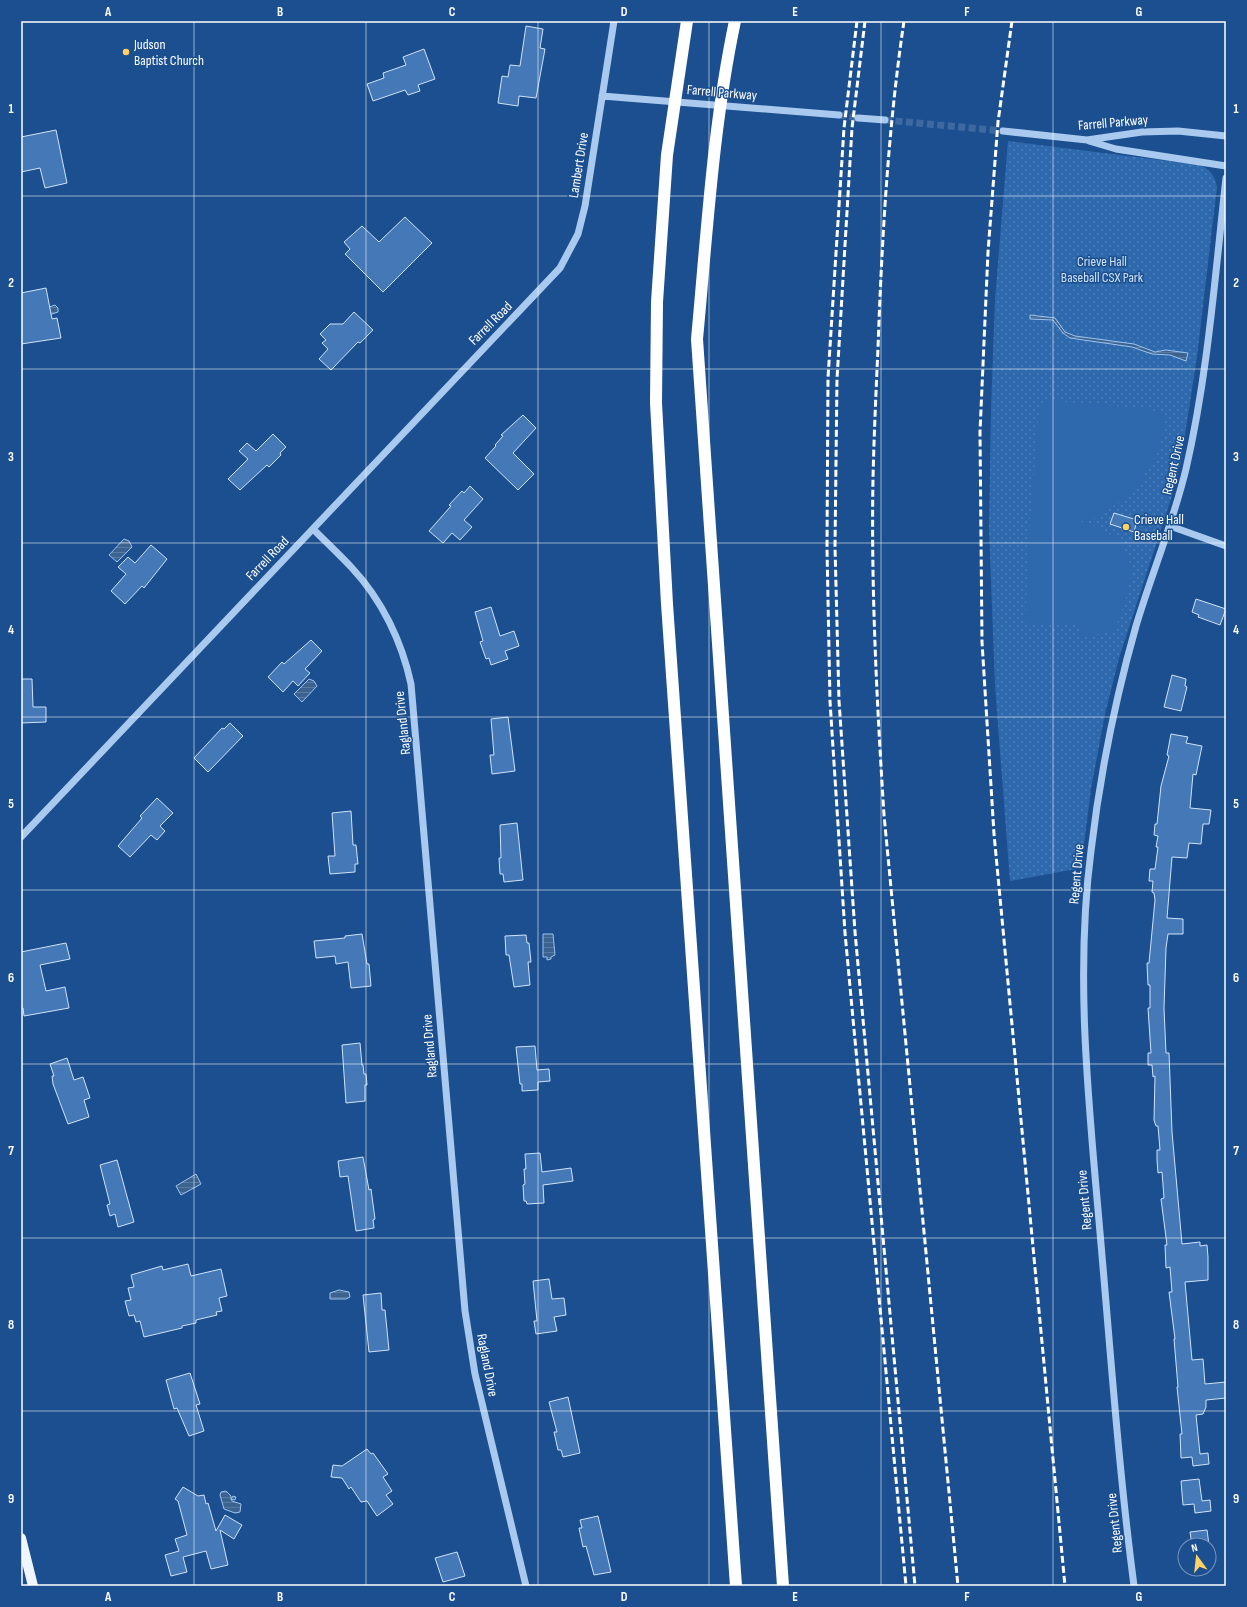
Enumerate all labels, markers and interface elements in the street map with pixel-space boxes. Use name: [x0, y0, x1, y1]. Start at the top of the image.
text: A: [104, 4, 112, 20]
text: B: [277, 4, 283, 20]
text: C: [449, 4, 456, 20]
text: D: [621, 4, 628, 20]
text: E: [792, 4, 798, 20]
text: F: [964, 4, 970, 20]
text: G: [1136, 4, 1143, 20]
place label: Judson Baptist Church: [133, 36, 204, 69]
marker: Judson Baptist Church: [121, 47, 131, 57]
street label: Farrell Parkway: [686, 81, 758, 104]
text: 1: [8, 101, 14, 117]
text: 1: [1233, 101, 1239, 117]
street label: Farrell Parkway: [1077, 111, 1149, 134]
street label: Lambert Drive: [565, 131, 592, 199]
park label: Crieve Hall Baseball CSX Park: [1061, 253, 1144, 286]
text: 2: [8, 275, 14, 291]
text: 2: [1233, 275, 1239, 291]
street label: Farrell Road: [465, 298, 516, 349]
street label: Regent Drive: [1158, 434, 1189, 496]
text: 3: [8, 449, 14, 465]
text: 3: [1233, 449, 1239, 465]
place label: Crieve Hall Baseball: [1134, 511, 1184, 544]
marker: Crieve Hall Baseball: [1121, 522, 1131, 532]
street label: Farrell Road: [242, 533, 293, 584]
text: 4: [8, 622, 14, 638]
text: 4: [1233, 622, 1239, 638]
street label: Ragland Drive: [391, 690, 414, 756]
text: 5: [8, 796, 14, 812]
text: 5: [1233, 796, 1239, 812]
street label: Regent Drive: [1065, 843, 1088, 905]
text: 6: [8, 970, 14, 986]
text: 6: [1233, 970, 1239, 986]
street label: Ragland Drive: [418, 1013, 441, 1078]
text: 7: [8, 1143, 14, 1159]
text: 7: [1233, 1143, 1239, 1159]
street label: Regent Drive: [1073, 1169, 1096, 1231]
text: 8: [8, 1317, 14, 1333]
text: 8: [1233, 1317, 1239, 1333]
street label: Ragland Drive: [473, 1332, 502, 1398]
text: 9: [8, 1491, 14, 1507]
text: 9: [1233, 1491, 1239, 1507]
street label: Regent Drive: [1103, 1492, 1126, 1554]
north arrow: [1177, 1537, 1217, 1577]
text: N: [1190, 1541, 1199, 1555]
text: A: [104, 1589, 112, 1605]
text: B: [277, 1589, 283, 1605]
text: C: [449, 1589, 456, 1605]
text: D: [621, 1589, 628, 1605]
text: E: [792, 1589, 798, 1605]
text: F: [964, 1589, 970, 1605]
text: G: [1136, 1589, 1143, 1605]

